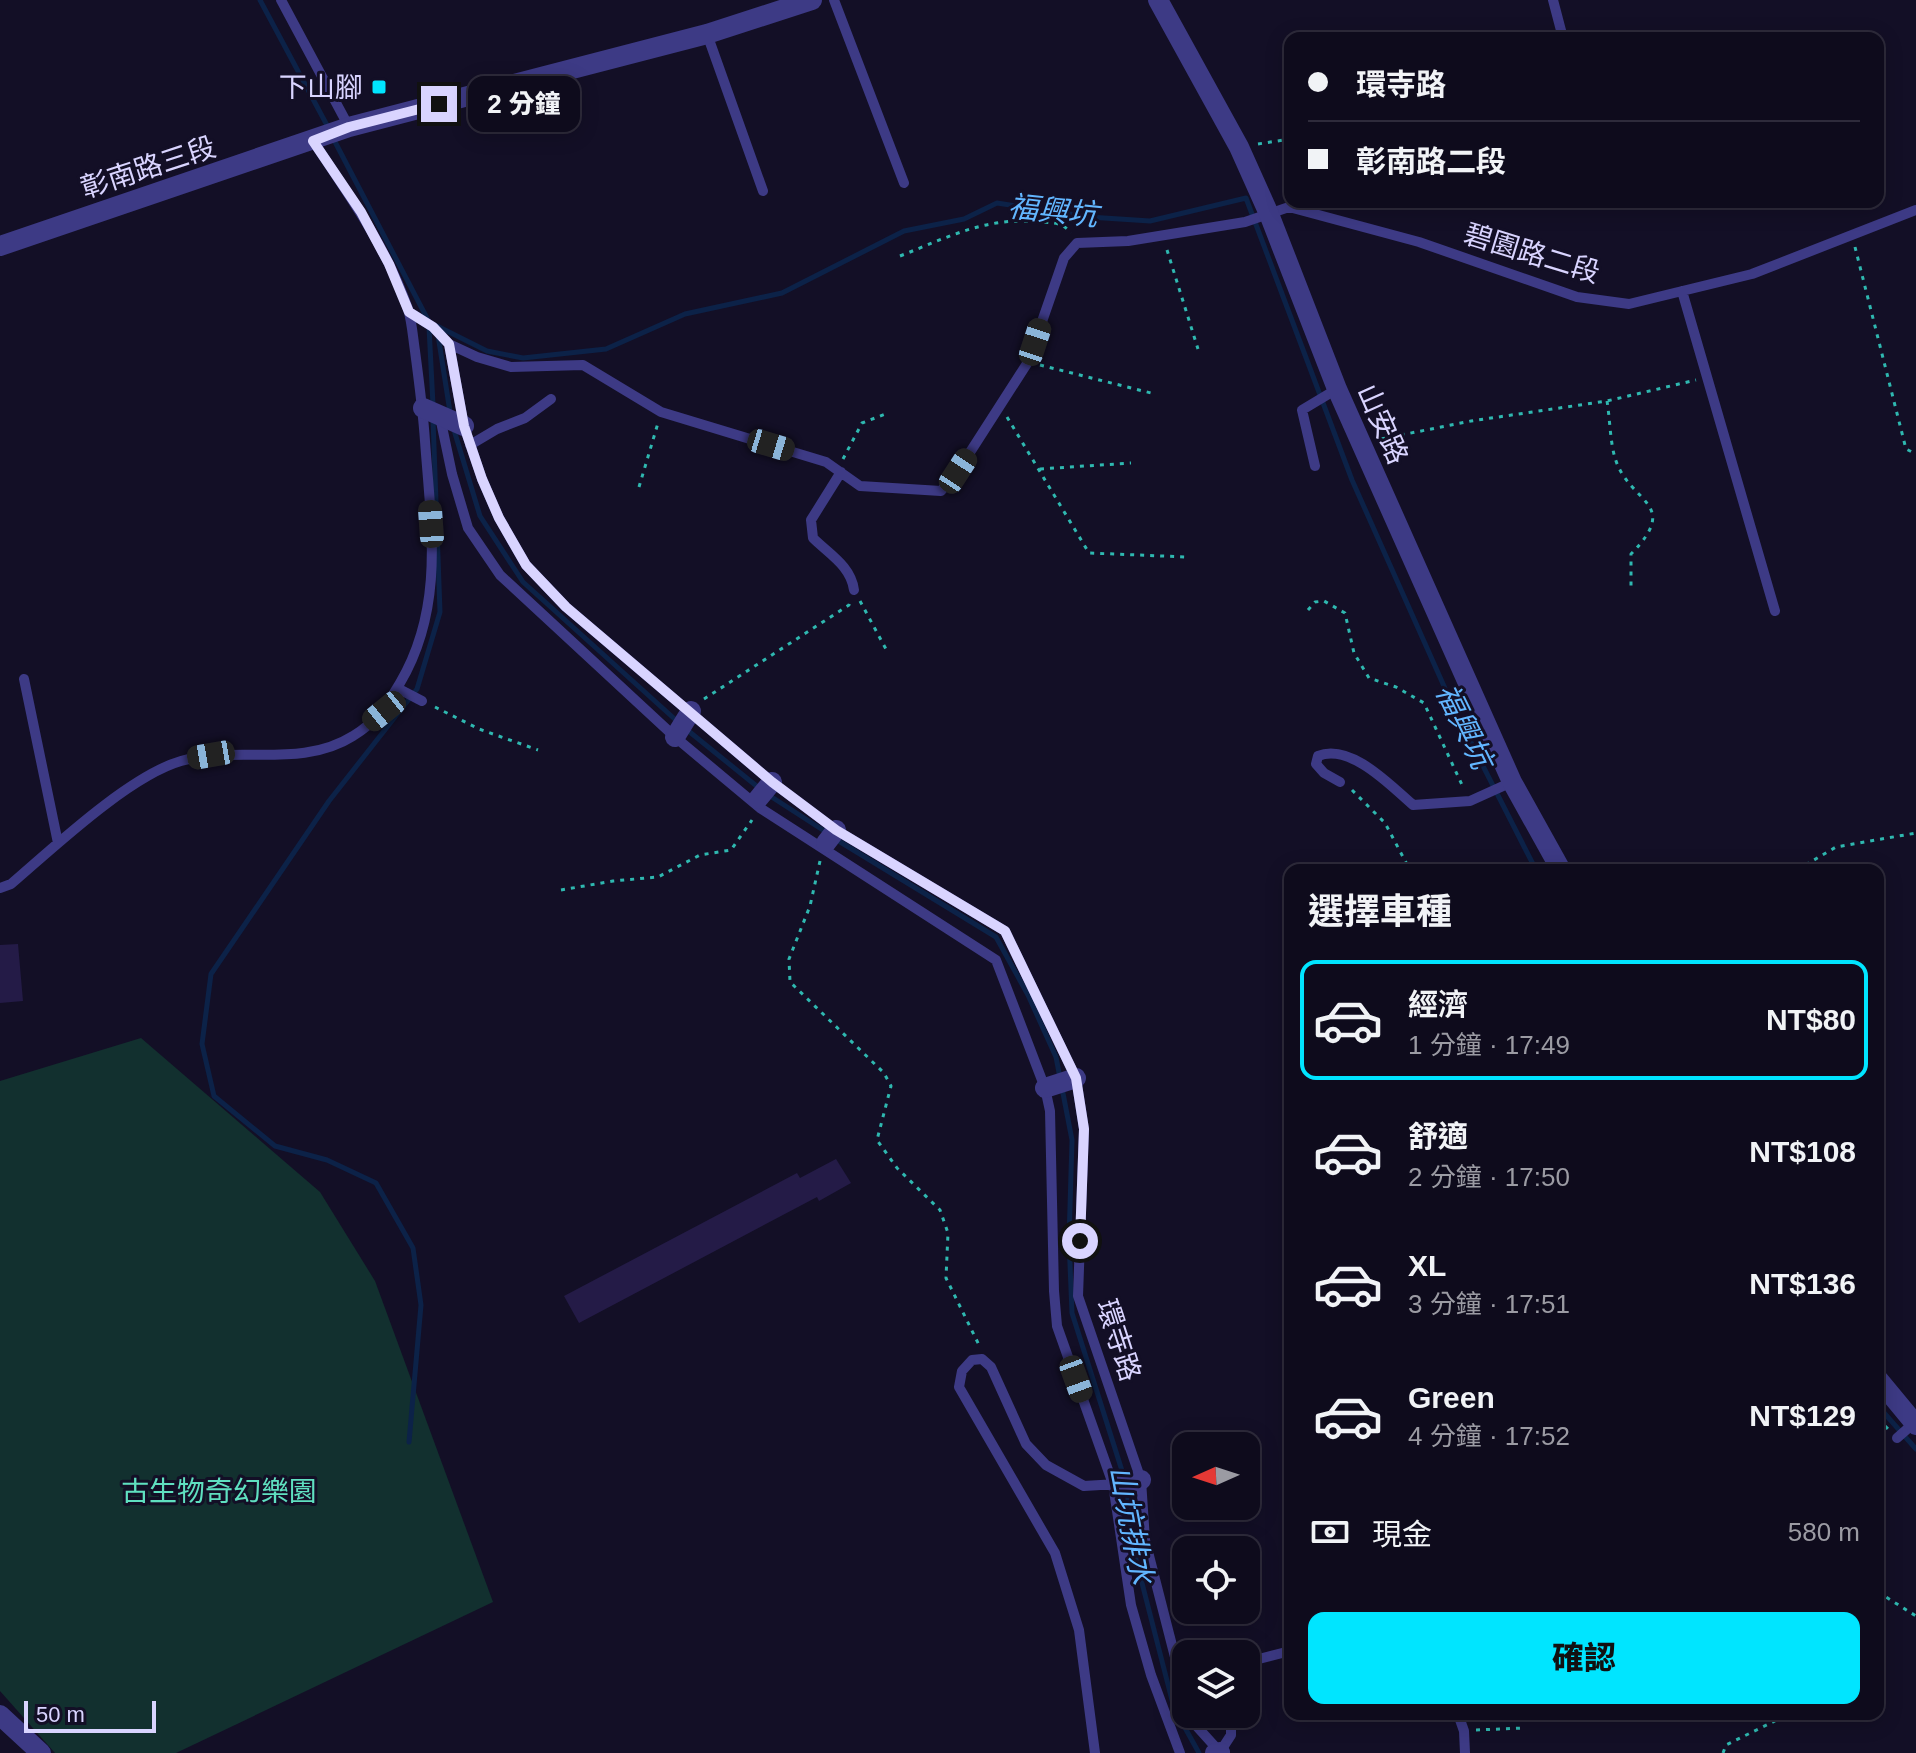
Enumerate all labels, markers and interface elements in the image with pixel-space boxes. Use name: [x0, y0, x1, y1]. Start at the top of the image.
text: 環寺路: [1356, 68, 1446, 101]
place label: 下山腳: [279, 72, 363, 103]
callout: 2 分鐘: [467, 76, 579, 132]
marker: 下山腳: [370, 78, 388, 96]
route end: [421, 86, 457, 122]
text: 2 分鐘: [487, 89, 561, 119]
street label: 彰南路三段: [77, 131, 220, 204]
text: 彰南路二段: [1356, 145, 1506, 178]
water label: 福興坑: [1007, 189, 1104, 232]
street label: 碧園路二段: [1460, 218, 1603, 289]
car: [1016, 315, 1054, 369]
street label: 山安路: [1351, 380, 1414, 469]
car: [745, 427, 797, 463]
car: [935, 444, 981, 498]
car: [417, 499, 445, 549]
water label: 福興坑: [1430, 678, 1501, 777]
car: [358, 687, 410, 735]
car: [185, 739, 237, 771]
text: 選擇車種: [1308, 891, 1452, 932]
icon: car: [1312, 984, 1384, 1056]
text: 經濟: [1408, 988, 1468, 1021]
text: NT$80: [1766, 1003, 1856, 1036]
text: 1 分鐘 · 17:49: [1408, 1030, 1570, 1060]
icon: car: [1312, 1116, 1384, 1188]
text: 舒適: [1408, 1120, 1468, 1153]
text: NT$108: [1749, 1135, 1856, 1168]
text: 2 分鐘 · 17:50: [1408, 1162, 1570, 1192]
route start: [1062, 1223, 1098, 1259]
icon: car: [1312, 1248, 1384, 1320]
text: XL: [1408, 1249, 1446, 1282]
text: NT$136: [1749, 1267, 1856, 1300]
text: 3 分鐘 · 17:51: [1408, 1289, 1570, 1319]
street label: 環寺路: [1091, 1295, 1146, 1385]
car: [1057, 1352, 1095, 1406]
icon: car: [1312, 1380, 1384, 1452]
text: Green: [1408, 1381, 1495, 1414]
text: NT$129: [1749, 1399, 1856, 1432]
text: 4 分鐘 · 17:52: [1408, 1421, 1570, 1451]
north arrow: [1172, 1432, 1260, 1520]
map controls: [1172, 1432, 1260, 1728]
water label: 山坑排水: [1104, 1463, 1160, 1589]
park label: 古生物奇幻樂園: [121, 1476, 317, 1507]
icon: cash: [1308, 1510, 1352, 1554]
text: 580 m: [1788, 1517, 1860, 1547]
text: 現金: [1372, 1518, 1432, 1551]
button: locate: [1172, 1536, 1260, 1624]
button: 確認: [1308, 1612, 1860, 1704]
button: layers: [1172, 1640, 1260, 1728]
scale bar: [24, 1697, 156, 1733]
text: 50 m: [36, 1702, 85, 1727]

